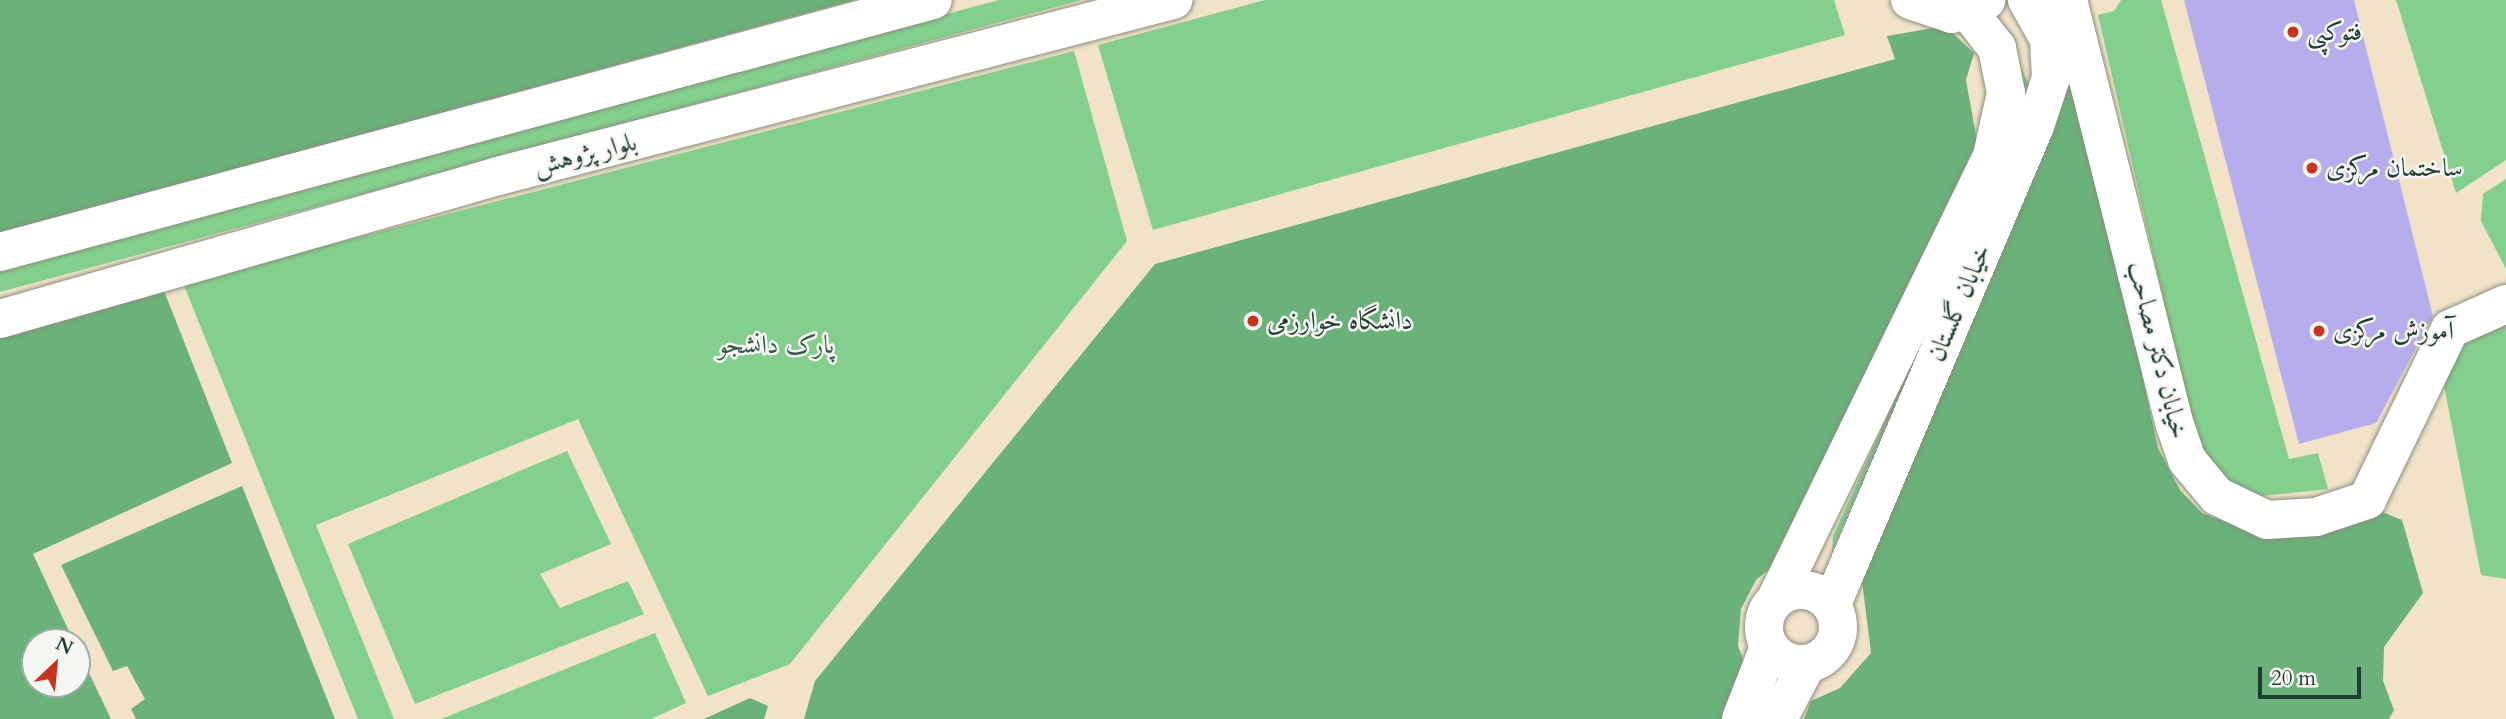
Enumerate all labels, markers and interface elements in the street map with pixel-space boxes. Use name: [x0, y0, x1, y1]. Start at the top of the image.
place label: فتوکپی: [2307, 16, 2362, 48]
marker: فتوکپی: [2285, 24, 2301, 40]
street label: بلوار پژوهش: [530, 126, 640, 182]
place label: ساختمان مرکزی: [2326, 152, 2463, 184]
marker: ساختمان مرکزی: [2304, 160, 2320, 176]
street label: خیابان گلستان: [1920, 240, 1998, 366]
street label: خیابان دکتر مصاحب: [2121, 258, 2195, 442]
place label: دانشگاه خوارزمی: [1267, 305, 1413, 337]
marker: دانشگاه خوارزمی: [1245, 313, 1261, 329]
place label: آموزش مرکزی: [2333, 315, 2454, 347]
marker: آموزش مرکزی: [2311, 323, 2327, 339]
park label: پارک دانشجو: [718, 329, 834, 361]
north arrow: [21, 628, 91, 698]
text: N: [51, 631, 77, 661]
scale bar: [2261, 652, 2364, 696]
text: 20 m: [2271, 664, 2316, 693]

